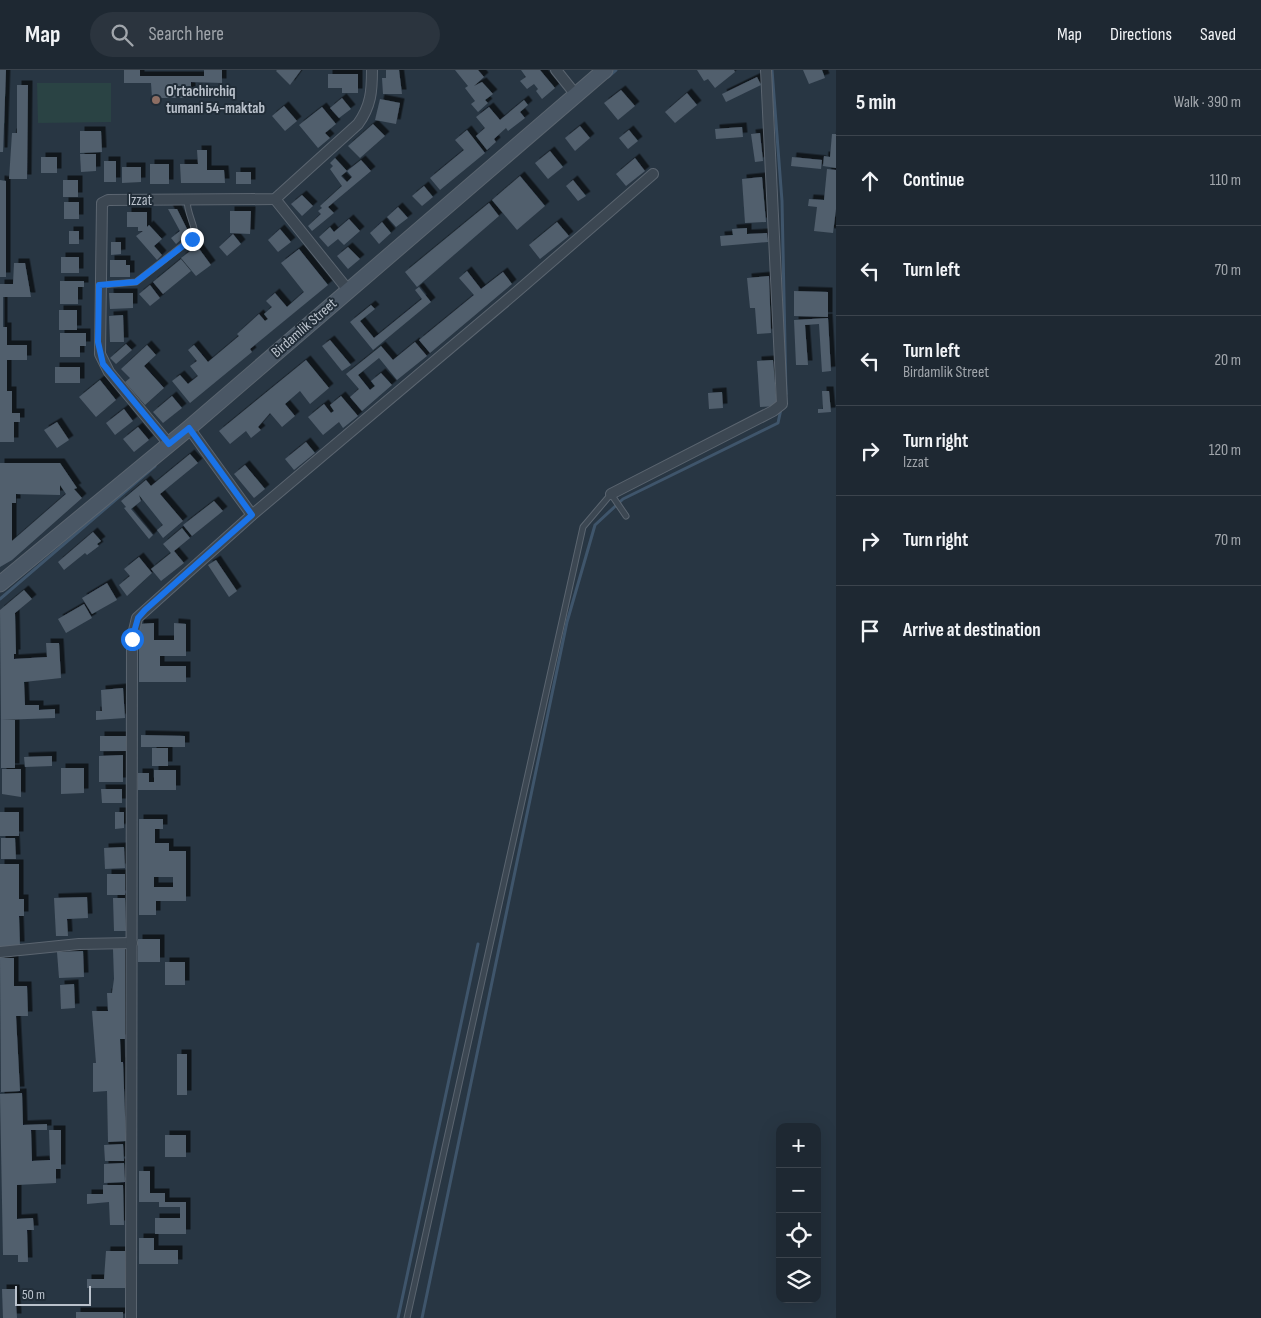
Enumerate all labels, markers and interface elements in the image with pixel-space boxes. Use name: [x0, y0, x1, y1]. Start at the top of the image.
search box: [90, 12, 440, 57]
text: Map: [25, 20, 60, 49]
icon: search: [108, 21, 136, 49]
text: Search here: [148, 23, 224, 46]
text: Map: [1057, 24, 1082, 45]
text: Directions: [1110, 24, 1172, 45]
text: Saved: [1200, 24, 1236, 45]
place label: O'rtachirchiq tumani 54-maktab: [166, 82, 265, 118]
text: 5 min: [856, 90, 896, 115]
text: Walk · 390 m: [1174, 93, 1241, 112]
marker: O'rtachirchiq tumani 54-maktab: [150, 94, 162, 106]
icon: ahead: [856, 167, 884, 195]
text: Continue: [903, 169, 964, 192]
text: 110 m: [1210, 171, 1241, 190]
street label: Izzat: [128, 191, 152, 210]
route end: [181, 228, 204, 251]
icon: left: [856, 257, 884, 285]
text: Turn left: [903, 259, 960, 282]
text: 70 m: [1215, 261, 1241, 280]
street label: Birdamlik Street: [267, 294, 341, 362]
text: Turn left: [903, 340, 960, 363]
icon: left: [856, 347, 884, 375]
text: 20 m: [1214, 351, 1241, 370]
text: Birdamlik Street: [903, 363, 989, 382]
text: Turn right: [903, 430, 968, 453]
icon: right: [856, 437, 884, 465]
text: 120 m: [1209, 441, 1241, 460]
text: Izzat: [903, 453, 929, 472]
icon: right: [856, 527, 884, 555]
text: Turn right: [903, 529, 968, 552]
text: 70 m: [1215, 531, 1241, 550]
icon: arrive: [856, 617, 884, 645]
text: Arrive at destination: [903, 619, 1041, 642]
route start: [121, 628, 144, 651]
map controls: [776, 1123, 821, 1303]
button: +: [776, 1123, 821, 1168]
button: −: [776, 1168, 821, 1213]
button: locate: [776, 1213, 821, 1258]
button: layers: [776, 1258, 821, 1303]
scale bar: [15, 1283, 91, 1306]
text: 50 m: [22, 1286, 45, 1303]

